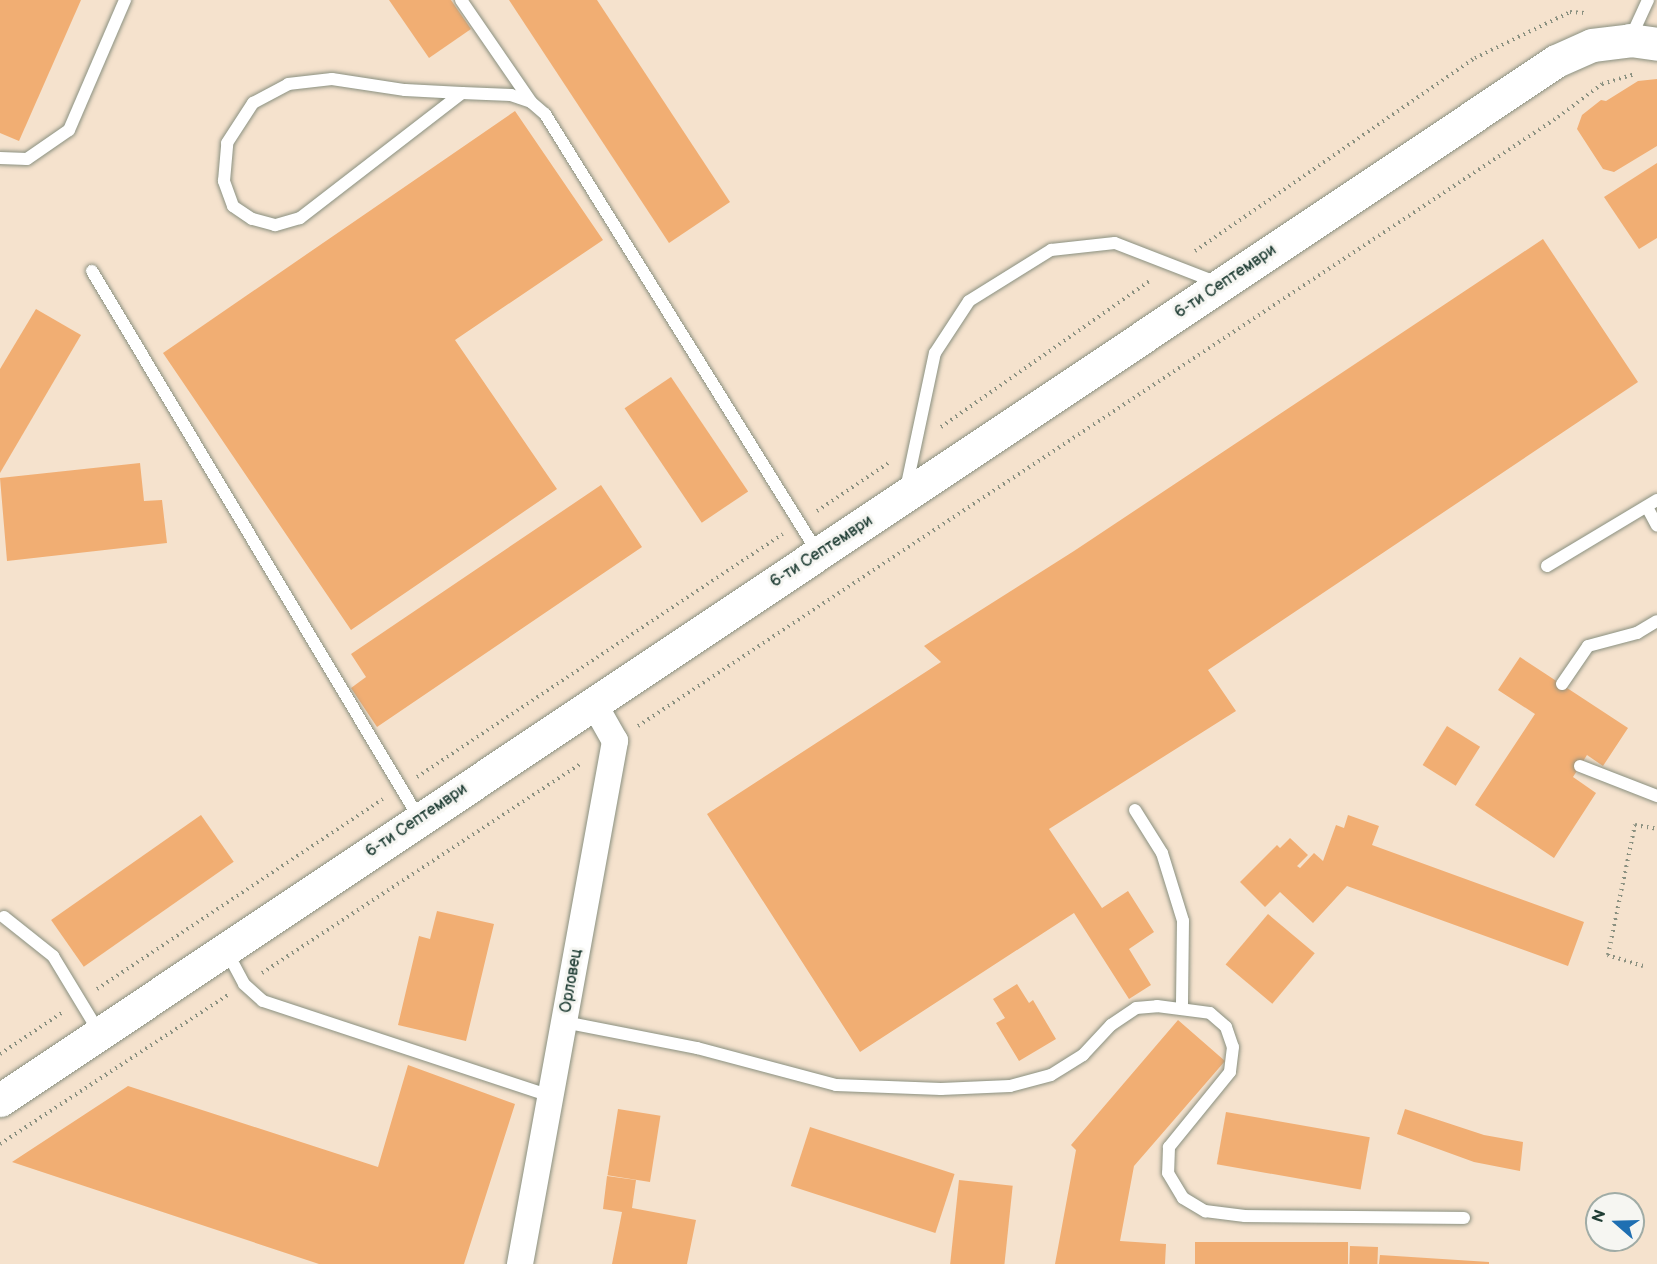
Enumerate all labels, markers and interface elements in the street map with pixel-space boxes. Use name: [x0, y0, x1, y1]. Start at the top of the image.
street label: 6-ти Септември: [1171, 241, 1281, 323]
street label: 6-ти Септември: [767, 512, 877, 592]
street label: 6-ти Септември: [362, 780, 472, 862]
street label: Орловец: [557, 948, 587, 1014]
north arrow: [1585, 1192, 1645, 1252]
text: N: [1589, 1207, 1610, 1225]

